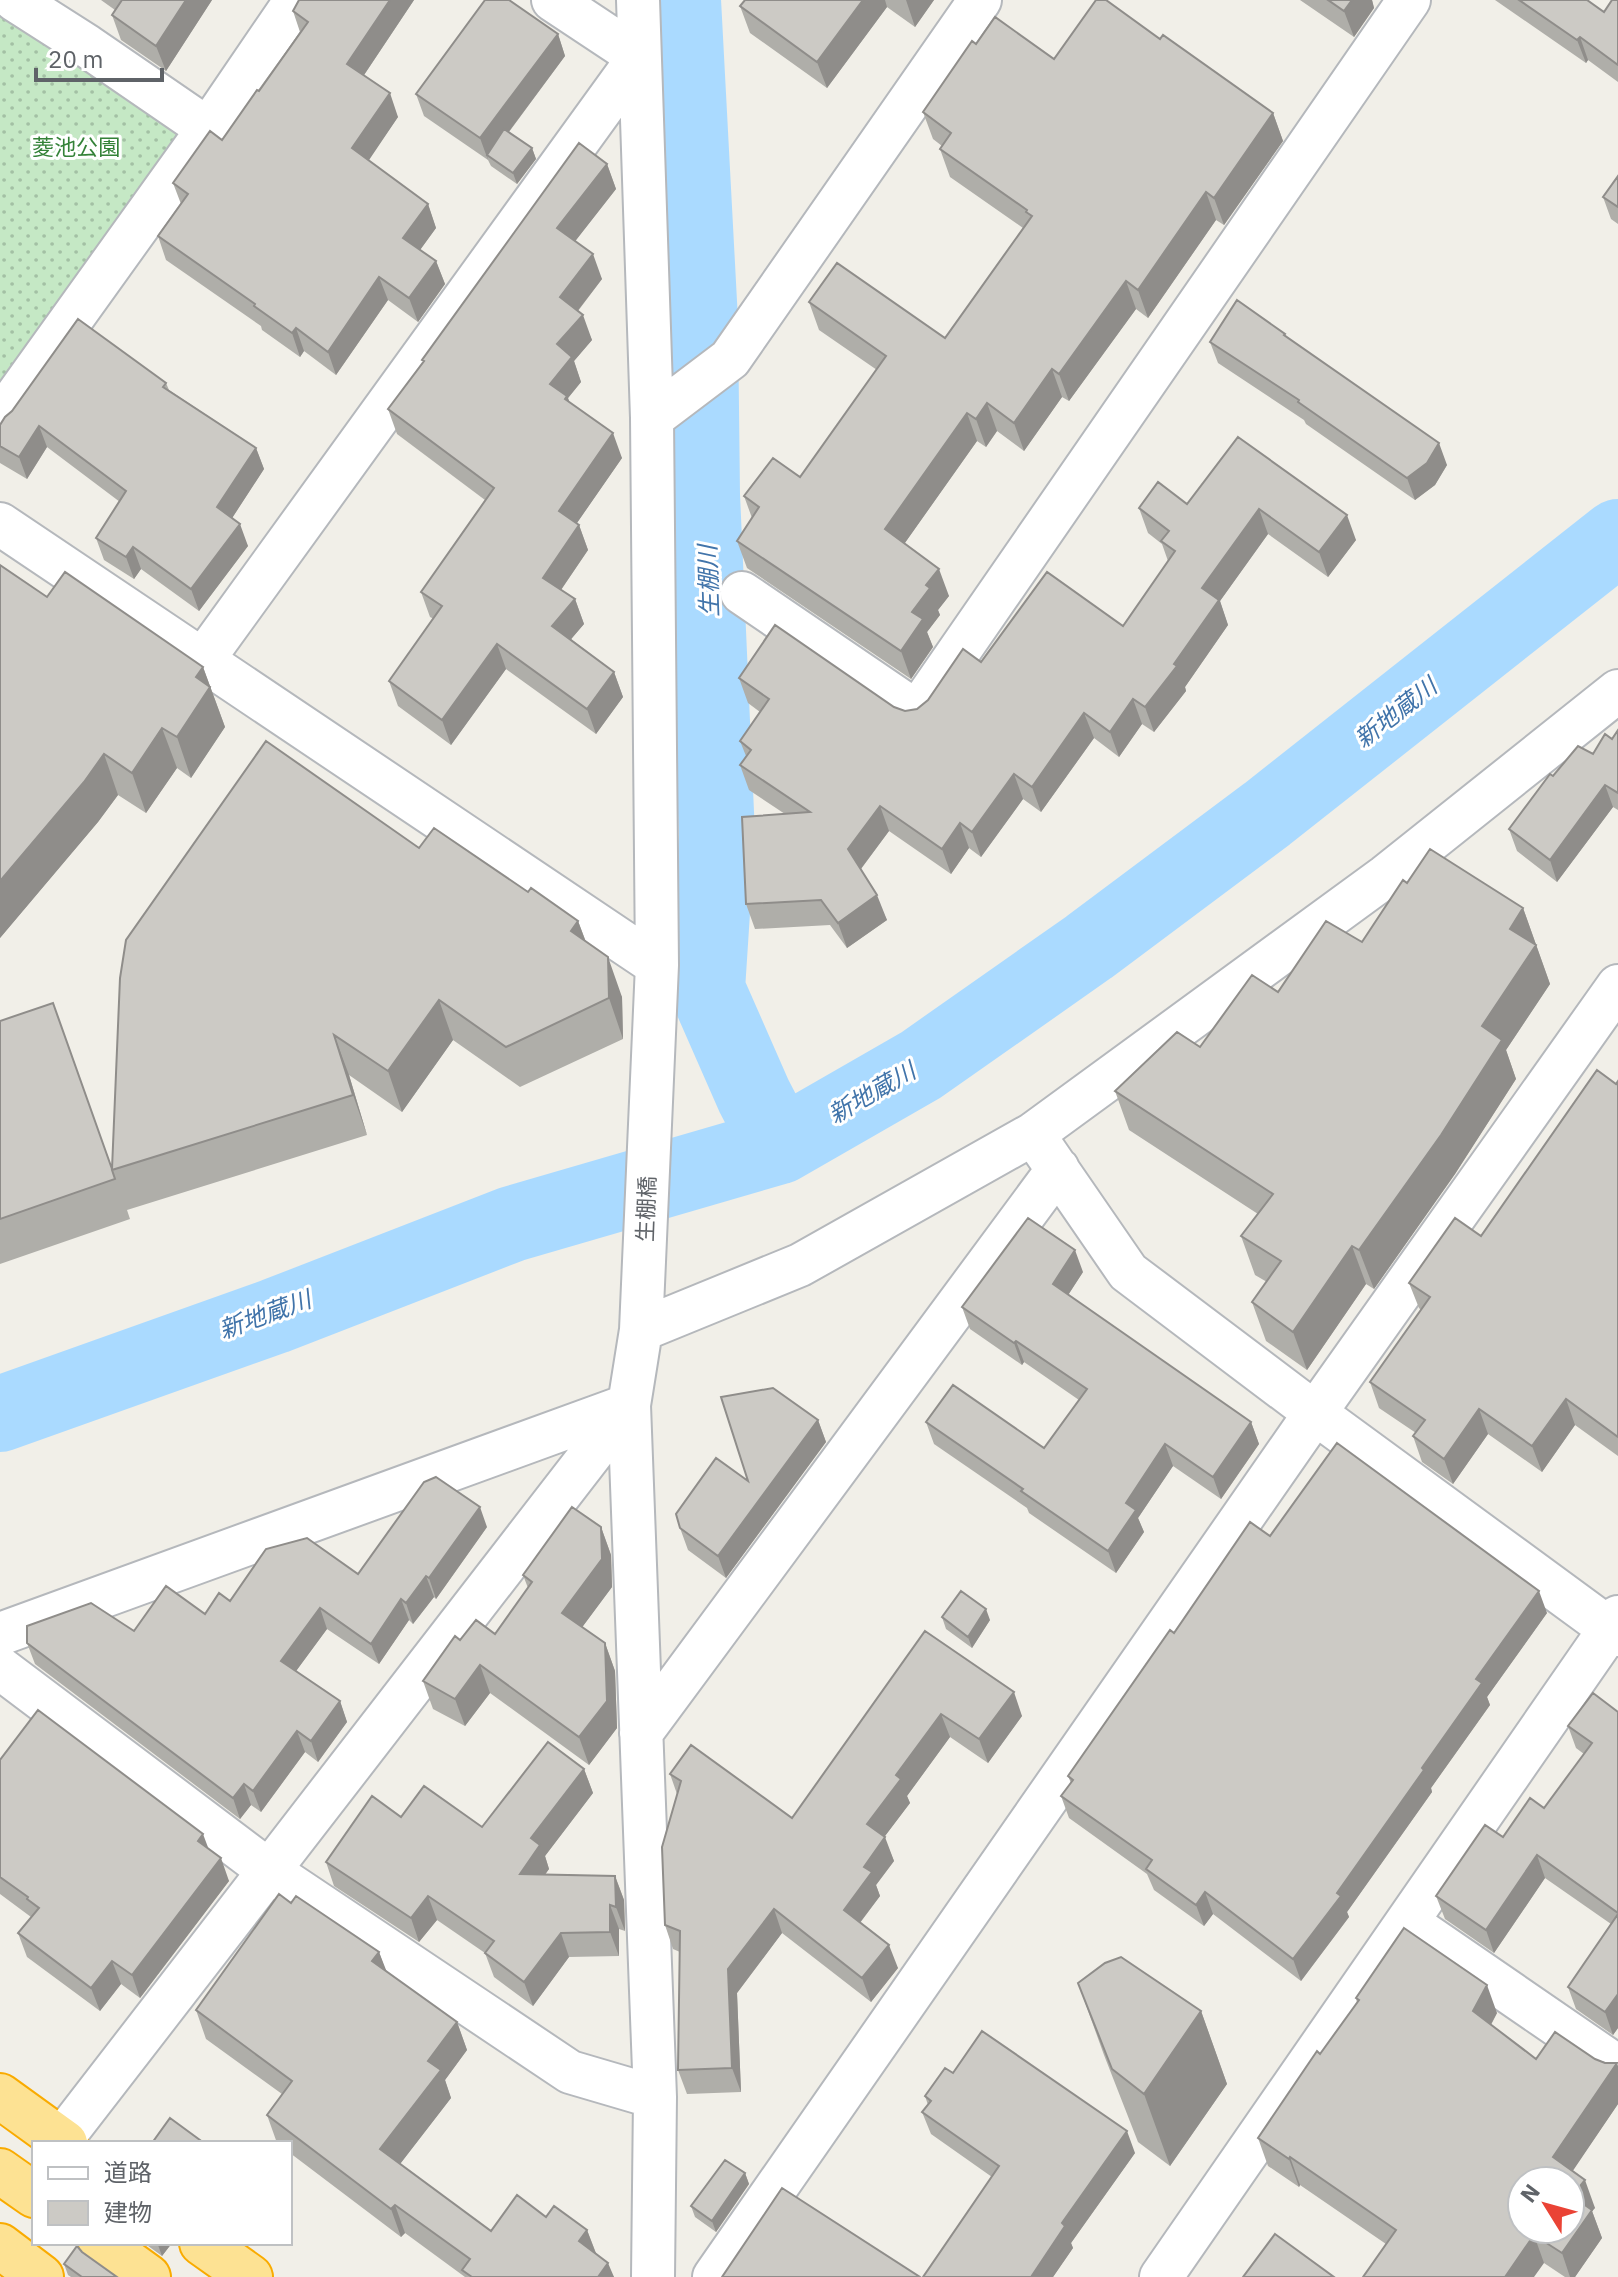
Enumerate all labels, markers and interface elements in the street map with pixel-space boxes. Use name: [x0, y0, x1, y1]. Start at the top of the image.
scale bar: [36, 32, 162, 82]
text: 20 m: [48, 43, 103, 75]
park label: 菱池公園: [32, 132, 120, 161]
water label: 生棚川: [691, 542, 725, 618]
water label: 新地蔵川: [1348, 668, 1445, 754]
water label: 新地蔵川: [822, 1053, 924, 1130]
street label: 生棚橋: [630, 1175, 661, 1242]
water label: 新地蔵川: [214, 1282, 318, 1346]
legend: [32, 2141, 292, 2245]
text: 道路: [104, 2156, 152, 2188]
north arrow: [1506, 2165, 1586, 2245]
text: N: [1513, 2178, 1546, 2208]
text: 建物: [104, 2196, 152, 2228]

